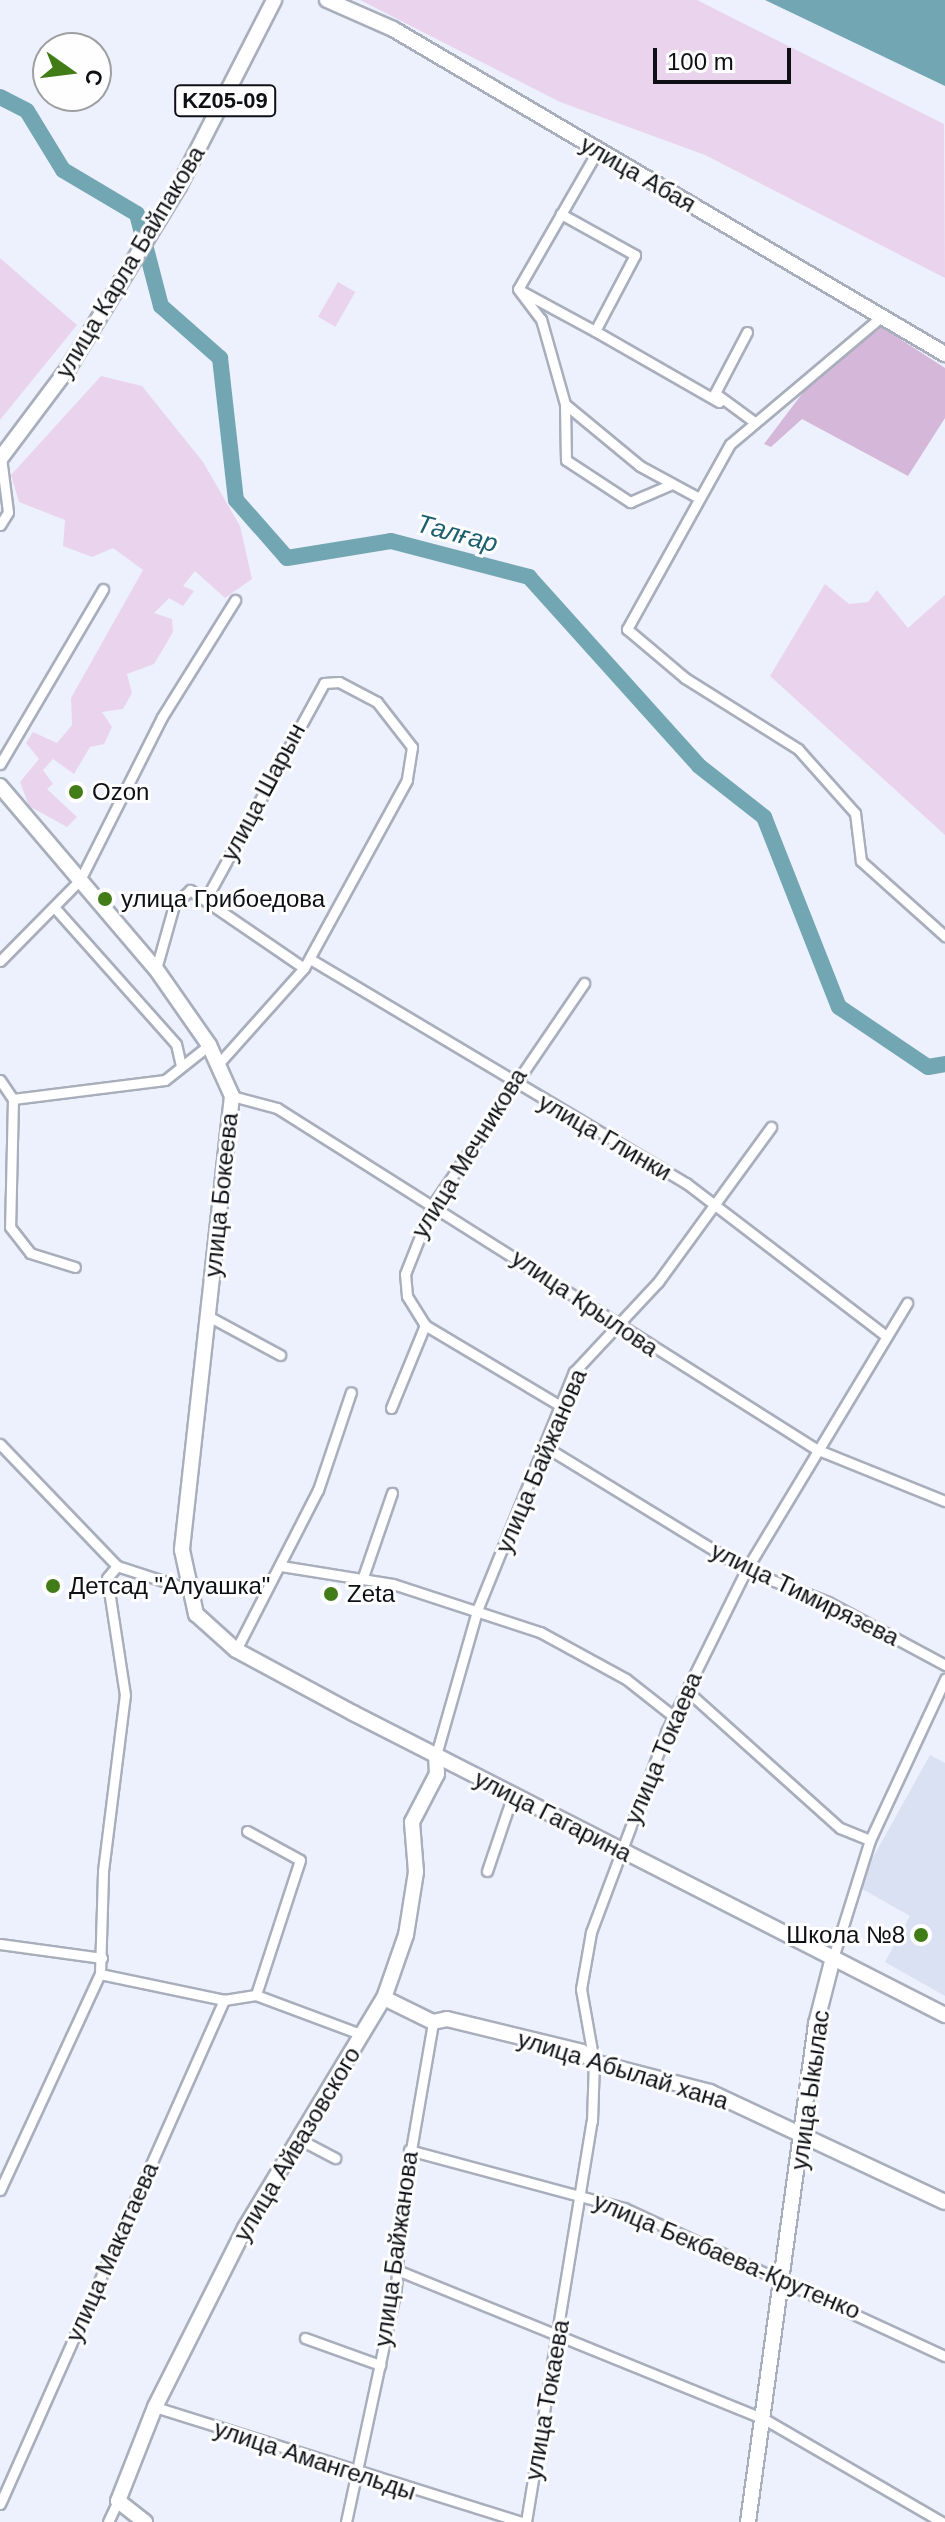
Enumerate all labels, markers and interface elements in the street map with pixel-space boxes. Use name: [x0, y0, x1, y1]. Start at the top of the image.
north arrow: [32, 32, 112, 112]
scale bar: [657, 32, 795, 82]
text: 100 m: [667, 48, 734, 75]
text: С: [80, 67, 108, 88]
road number: KZ05-09: [173, 83, 277, 119]
street label: улица Абая: [575, 129, 701, 219]
street label: улица Карла Байпакова: [49, 141, 211, 383]
water label: Талғар: [413, 508, 501, 560]
street label: улица Шарын: [215, 718, 311, 866]
place label: Ozon: [92, 778, 149, 806]
marker: Ozon: [67, 783, 85, 801]
place label: улица Грибоедова: [121, 885, 325, 913]
marker: улица Грибоедова: [96, 890, 114, 908]
street label: улица Мечникова: [405, 1063, 533, 1243]
street label: улица Глинки: [533, 1087, 677, 1187]
street label: улица Бокеева: [198, 1111, 244, 1279]
street label: улица Крылова: [506, 1243, 664, 1363]
street label: улица Байжанова: [489, 1365, 593, 1557]
street label: улица Тимирязева: [706, 1536, 904, 1652]
place label: Детсад "Алуашка": [69, 1572, 270, 1600]
marker: Детсад "Алуашка": [44, 1577, 62, 1595]
place label: Zeta: [347, 1580, 395, 1608]
marker: Zeta: [322, 1585, 340, 1603]
street label: улица Токаева: [618, 1668, 708, 1828]
street label: улица Гагарина: [470, 1764, 636, 1868]
place label: Школа №8: [786, 1921, 905, 1949]
marker: Школа №8: [912, 1926, 930, 1944]
street label: улица Ыкылас: [785, 2008, 835, 2172]
street label: улица Абылай хана: [514, 2024, 732, 2116]
street label: улица Айвазовского: [228, 2041, 366, 2247]
street label: улица Байжанова: [368, 2149, 424, 2349]
street label: улица Макатаева: [60, 2158, 164, 2346]
street label: улица Бекбаева-Крутенко: [589, 2187, 865, 2325]
street label: улица Токаева: [519, 2318, 575, 2482]
street label: улица Амангельды: [211, 2414, 419, 2506]

